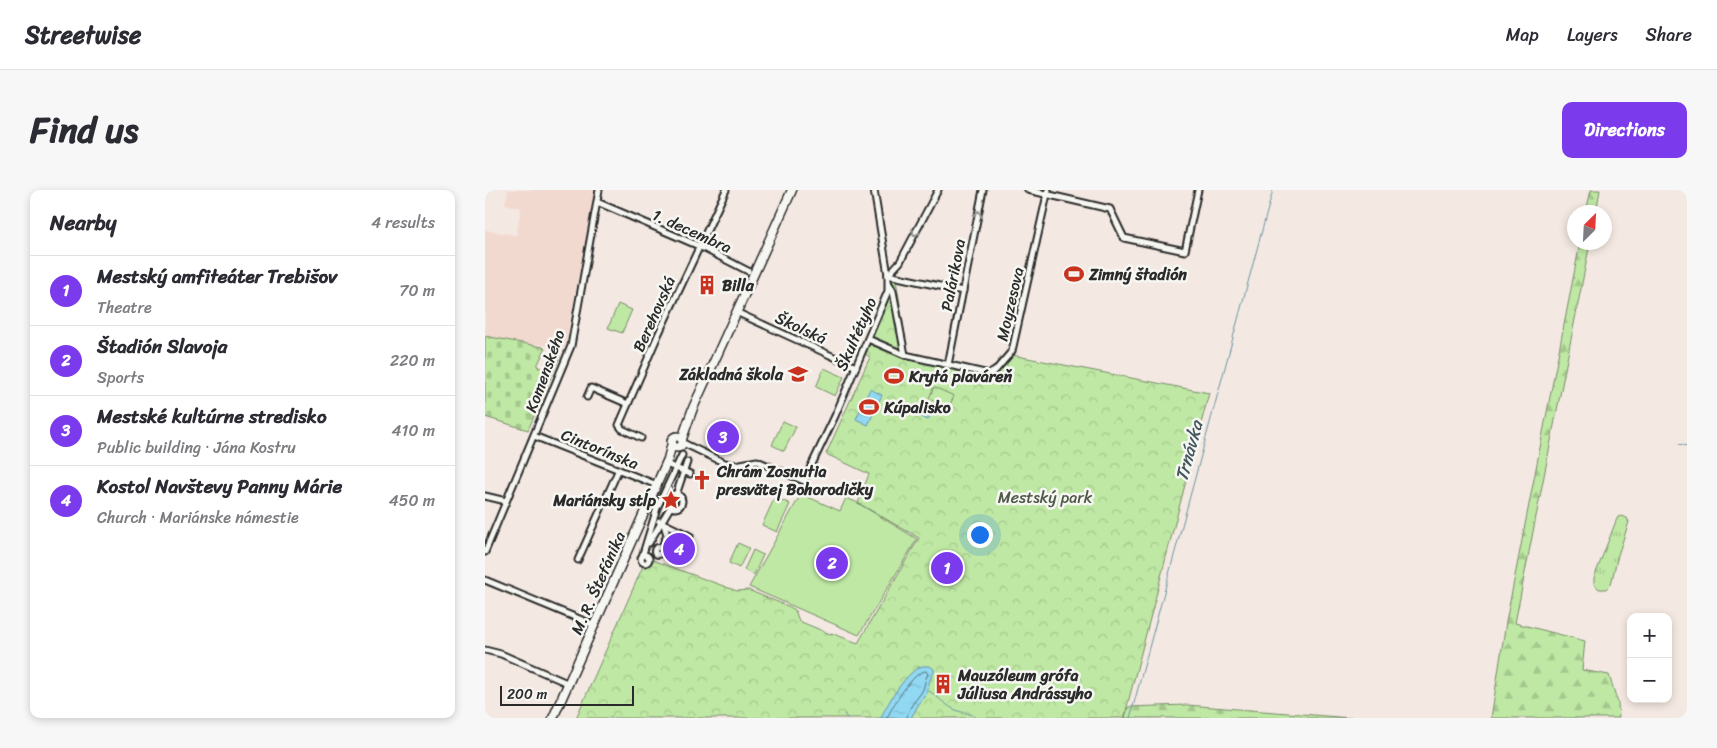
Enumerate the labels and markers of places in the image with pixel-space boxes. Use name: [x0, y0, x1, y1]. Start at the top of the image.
place label: Zimný štadión: [1088, 260, 1187, 289]
sports icon: Zimný štadión: [1063, 263, 1085, 285]
place label: Billa: [722, 271, 755, 300]
building icon: Billa: [696, 274, 718, 296]
place label: Základná škola: [678, 360, 784, 389]
place label: Krytá plaváreň: [908, 362, 1013, 391]
school or university icon: Základná škola: [787, 363, 809, 385]
sports icon: Krytá plaváreň: [883, 365, 905, 387]
place label: Kúpalisko: [883, 393, 951, 422]
sports icon: Kúpalisko: [858, 396, 880, 418]
pin: 3: [707, 418, 739, 456]
place label: Chrám Zosnutia presvätej Bohorodičky: [716, 457, 874, 504]
church icon: Chrám Zosnutia presvätej Bohorodičky: [691, 469, 713, 491]
place label: Mariánsky stĺp: [552, 486, 657, 515]
place icon: Mariánsky stĺp: [660, 489, 682, 511]
pin: 4: [663, 530, 695, 568]
pin: 2: [816, 544, 848, 582]
pin: 1: [931, 549, 963, 587]
place label: Mauzóleum grófa Júliusa Andrássyho: [957, 661, 1093, 708]
building icon: Mauzóleum grófa Júliusa Andrássyho: [932, 673, 954, 695]

